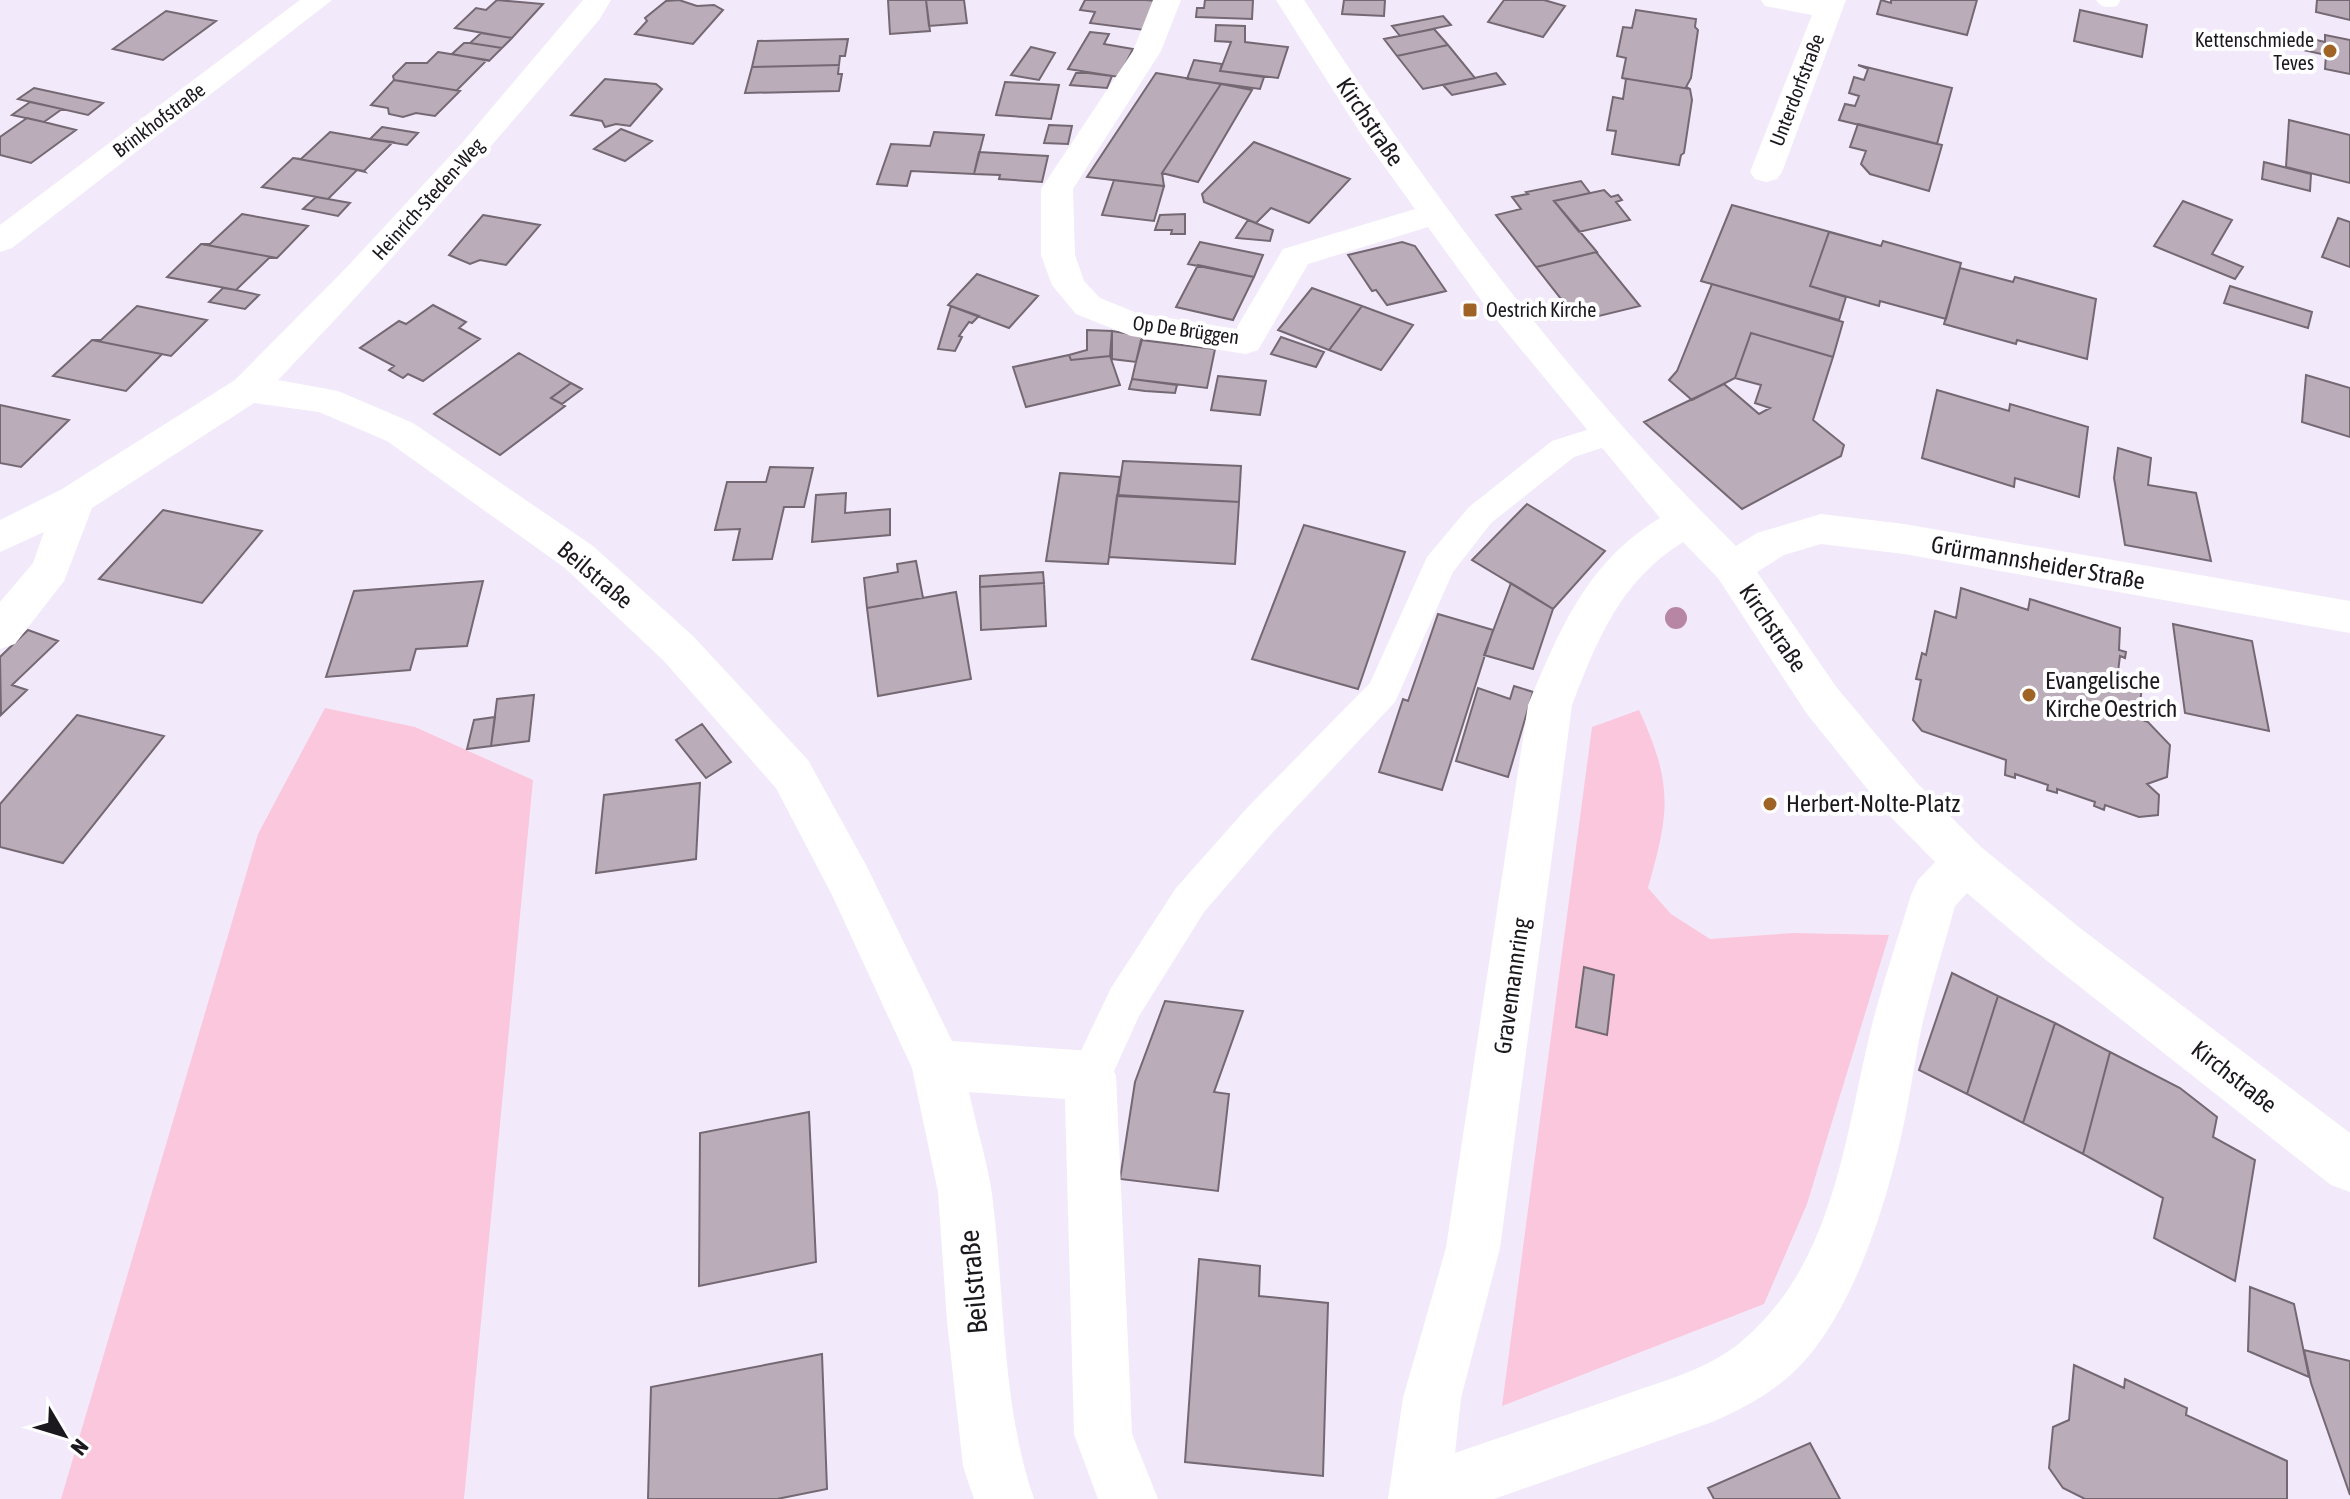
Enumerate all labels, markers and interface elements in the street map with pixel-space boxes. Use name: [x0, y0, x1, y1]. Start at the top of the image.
place label: Kettenschmiede Teves: [2195, 28, 2314, 74]
street label: Unterdorfstraße: [1765, 31, 1828, 149]
marker: Kettenschmiede Teves: [2321, 42, 2339, 60]
street label: Kirchstraße: [1331, 73, 1410, 171]
street label: Brinkhofstraße: [108, 78, 209, 162]
street label: Heinrich-Steden-Weg: [367, 133, 488, 264]
place label: Oestrich Kirche: [1486, 298, 1596, 321]
marker: Oestrich Kirche: [1461, 301, 1479, 319]
street label: Op De Brüggen: [1131, 311, 1241, 348]
street label: Grürmannsheider Straße: [1929, 530, 2147, 595]
street label: Beilstraße: [552, 536, 638, 614]
street label: Kirchstraße: [1734, 579, 1813, 677]
place label: Evangelische Kirche Oestrich: [2045, 667, 2177, 722]
marker: Evangelische Kirche Oestrich: [2020, 686, 2038, 704]
place label: Herbert-Nolte-Platz: [1786, 790, 1961, 817]
marker: Herbert-Nolte-Platz: [1761, 795, 1779, 813]
street label: Gravemannring: [1489, 915, 1535, 1056]
street label: Kirchstraße: [2187, 1035, 2282, 1118]
street label: Beilstraße: [953, 1229, 993, 1335]
north arrow: [24, 1395, 104, 1475]
text: N: [66, 1434, 94, 1460]

